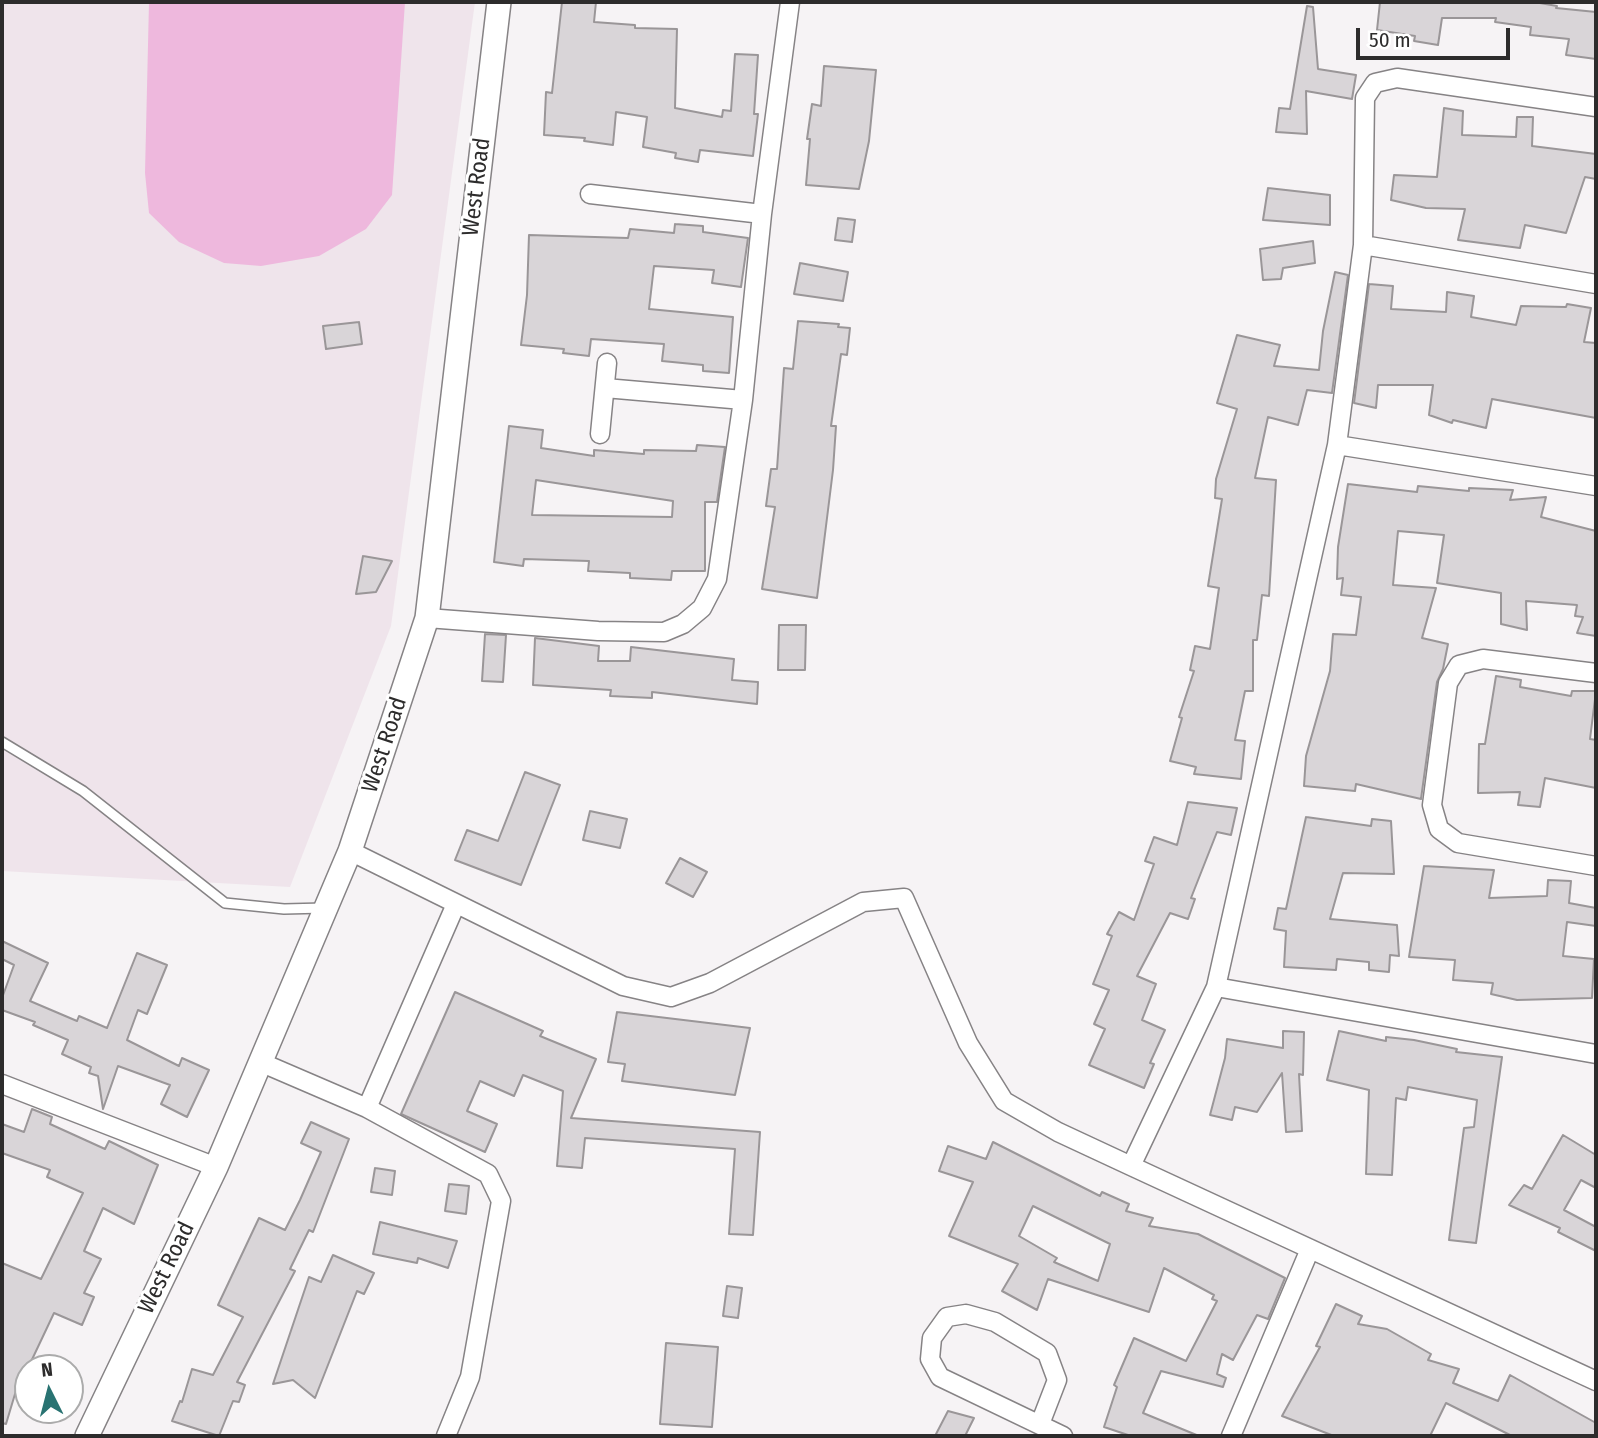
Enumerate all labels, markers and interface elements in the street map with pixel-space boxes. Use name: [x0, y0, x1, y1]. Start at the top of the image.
scale bar: [1360, 14, 1514, 58]
text: 50 m: [1369, 27, 1411, 53]
street label: West Road: [457, 136, 497, 238]
street label: West Road: [357, 694, 413, 796]
street label: West Road: [133, 1218, 201, 1318]
north arrow: [14, 1354, 84, 1424]
text: N: [40, 1358, 54, 1382]

